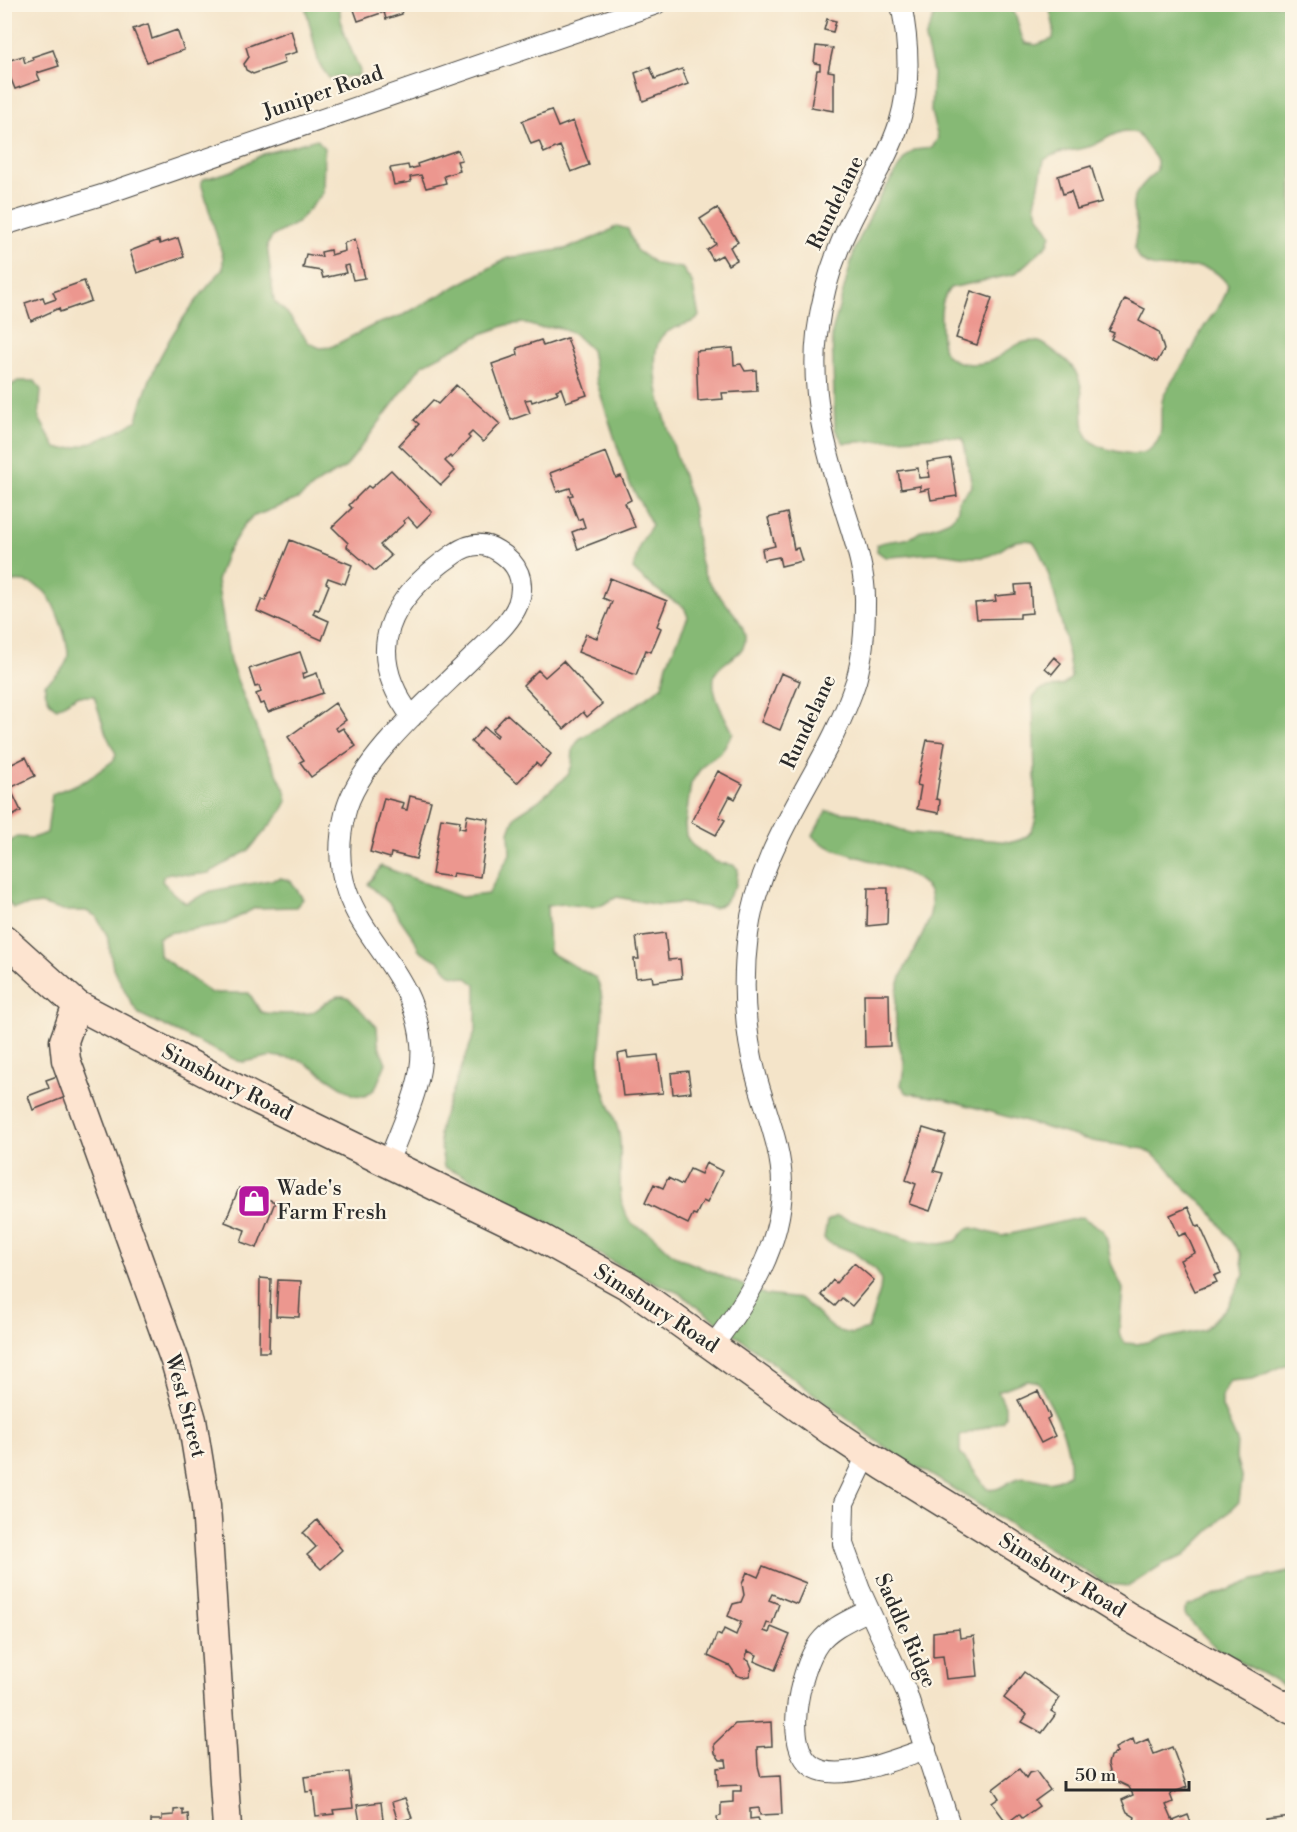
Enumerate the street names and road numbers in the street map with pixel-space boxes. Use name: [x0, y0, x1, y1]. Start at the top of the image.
street label: Juniper Road: [259, 60, 387, 126]
street label: Rundelane: [802, 152, 870, 254]
street label: Rundelane: [776, 671, 842, 773]
street label: Simsbury Road: [157, 1039, 297, 1127]
street label: Simsbury Road: [589, 1259, 723, 1359]
street label: West Street: [158, 1350, 211, 1461]
street label: Simsbury Road: [994, 1528, 1130, 1624]
street label: Saddle Ridge: [868, 1570, 942, 1692]

